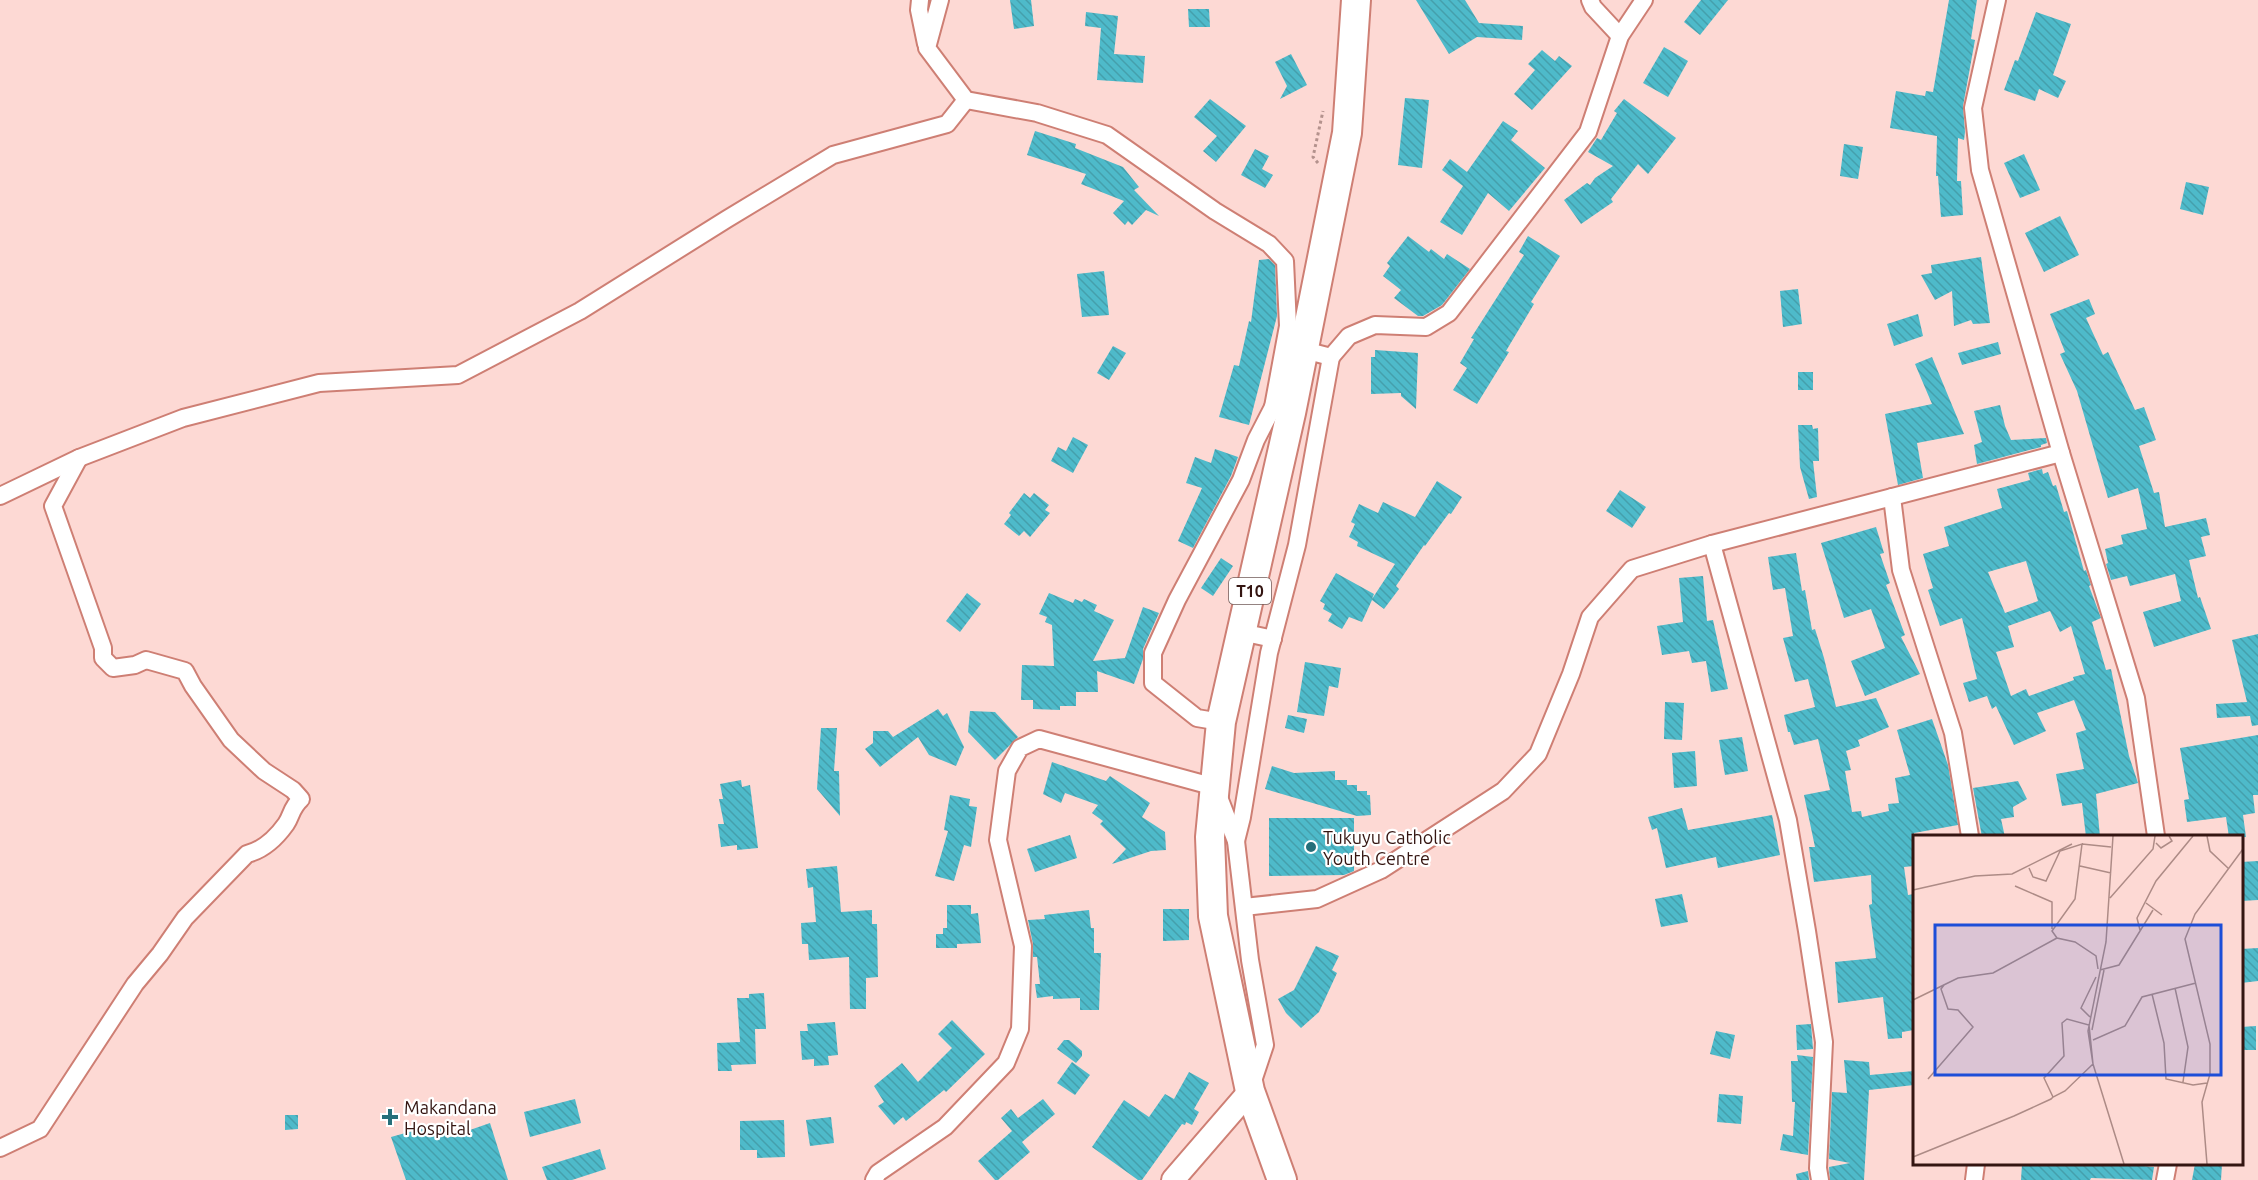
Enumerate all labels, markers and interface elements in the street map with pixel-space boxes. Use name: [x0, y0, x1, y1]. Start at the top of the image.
road number: T10: [1229, 578, 1271, 604]
place label: Tukuyu Catholic Youth Centre: [1323, 827, 1451, 868]
inset map: [1913, 835, 2243, 1165]
marker: Tukuyu Catholic Youth Centre: [1304, 840, 1318, 854]
place label: Makandana Hospital: [404, 1097, 497, 1138]
marker: Makandana Hospital: [381, 1108, 399, 1126]

